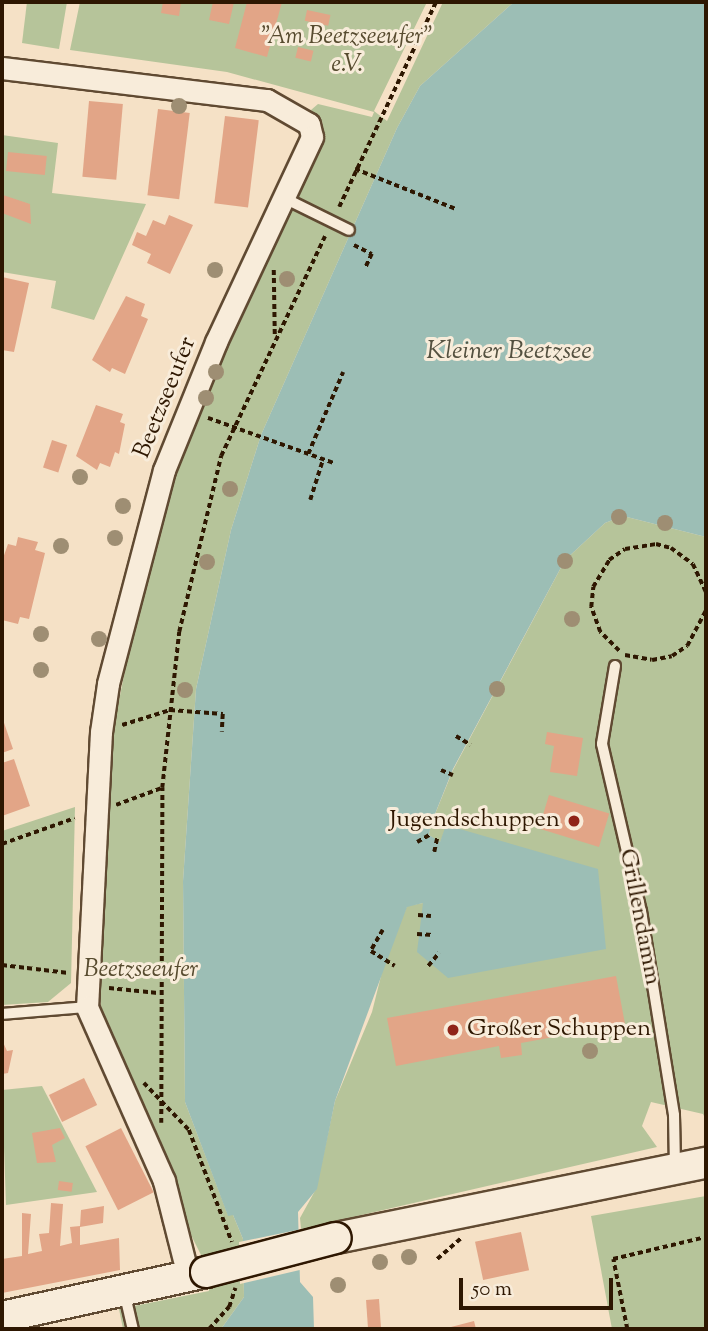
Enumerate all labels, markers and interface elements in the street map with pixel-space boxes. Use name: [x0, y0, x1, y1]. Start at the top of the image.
park label: "Am Beetzseeufer" e.V.: [261, 24, 433, 80]
street label: Beetzseeufer: [129, 333, 203, 463]
water label: Kleiner Beetzsee: [426, 336, 592, 368]
place label: Jugendschuppen: [389, 807, 560, 835]
marker: Jugendschuppen: [566, 813, 582, 829]
street label: Grillendamm: [612, 846, 666, 988]
park label: Beetzseeufer: [84, 957, 198, 985]
place label: Großer Schuppen: [467, 1016, 651, 1044]
marker: Großer Schuppen: [445, 1022, 461, 1038]
scale bar: [463, 1264, 617, 1308]
text: 50 m: [472, 1275, 512, 1305]

